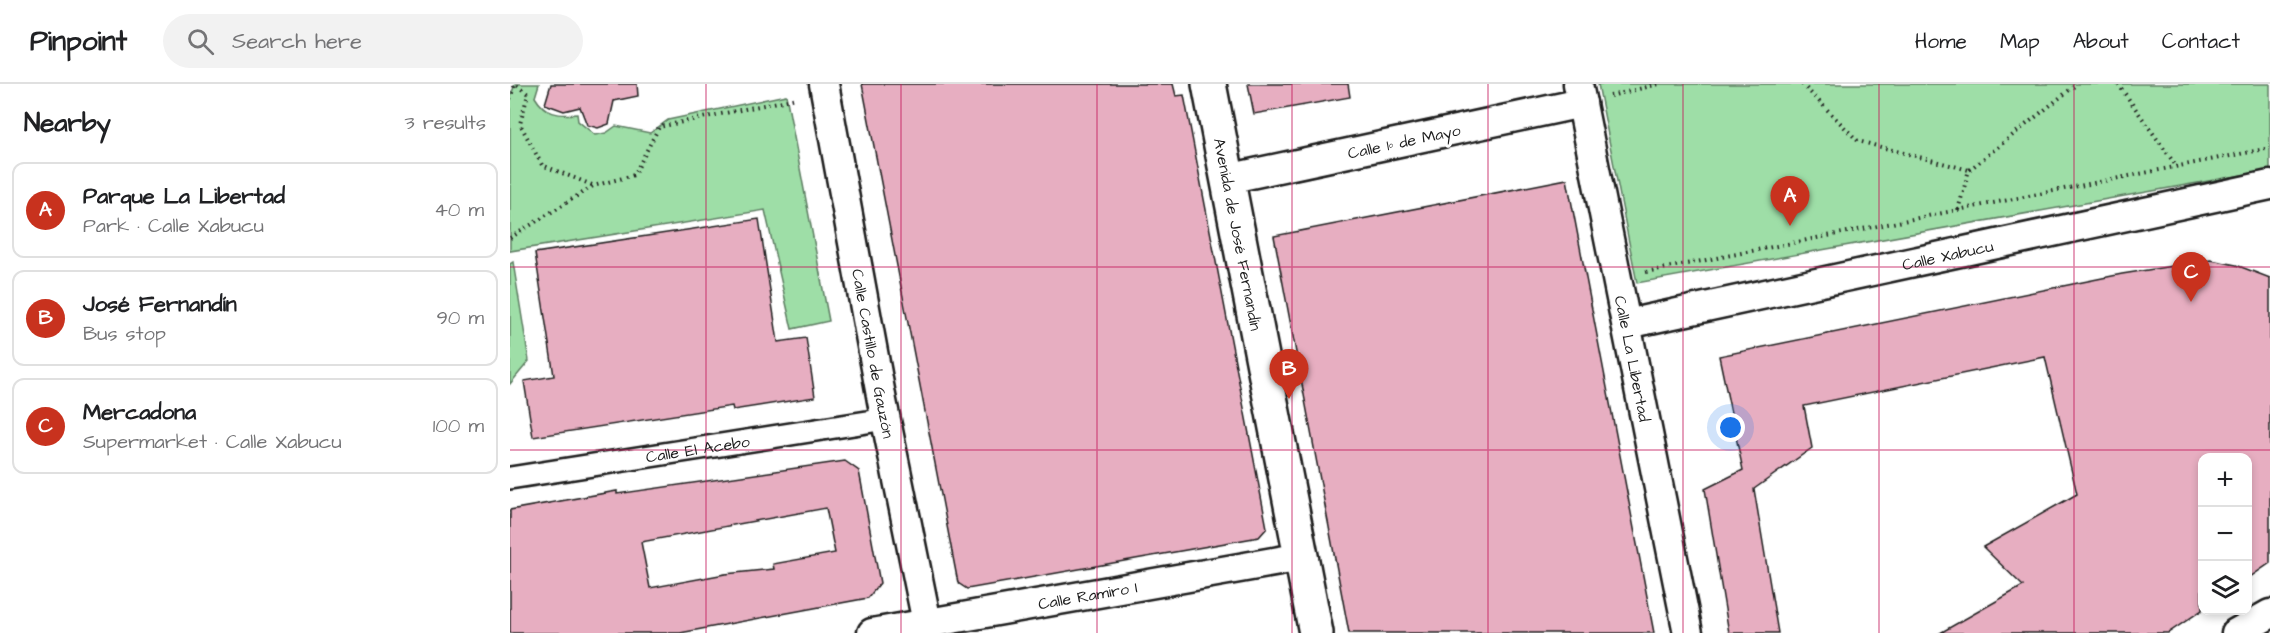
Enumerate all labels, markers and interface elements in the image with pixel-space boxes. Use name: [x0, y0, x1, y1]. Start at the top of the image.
search box: [163, 14, 583, 68]
text: Pinpoint: [30, 22, 127, 61]
icon: search: [184, 25, 217, 58]
text: Search here: [232, 26, 362, 57]
text: Home: [1915, 27, 1967, 56]
text: Map: [2000, 27, 2040, 56]
text: About: [2073, 27, 2129, 56]
text: Contact: [2162, 27, 2240, 56]
text: Nearby: [24, 105, 111, 141]
text: 3 results: [404, 109, 486, 137]
street label: Calle 1º de Mayo: [1346, 119, 1463, 166]
street label: Avenida de José Fernandín: [1208, 136, 1267, 332]
pin: A: [1770, 176, 1810, 226]
text: Parque La Libertad: [83, 181, 285, 212]
text: A: [39, 196, 52, 224]
text: 40 m: [434, 196, 484, 224]
text: Park · Calle Xabucu: [83, 212, 264, 240]
street label: Calle Xabucu: [1900, 235, 1995, 276]
pin: C: [2172, 252, 2210, 302]
street label: Calle Castillo de Gauzón: [846, 267, 899, 440]
text: José Fernandín: [83, 289, 237, 320]
street label: Calle La Libertad: [1609, 294, 1655, 424]
text: B: [38, 304, 53, 332]
text: 90 m: [436, 304, 484, 332]
text: Bus stop: [83, 320, 166, 348]
pin: B: [1270, 350, 1308, 399]
text: Mercadona: [83, 397, 196, 428]
text: C: [38, 412, 53, 440]
text: 100 m: [433, 412, 484, 440]
your location: [1716, 413, 1745, 442]
text: Supermarket · Calle Xabucu: [83, 428, 342, 456]
street label: Calle El Acebo: [644, 431, 751, 469]
map controls: [2198, 453, 2252, 615]
button: +: [2198, 453, 2252, 507]
button: −: [2198, 507, 2252, 561]
button: layers: [2198, 561, 2252, 615]
street label: Calle Ramiro I: [1036, 576, 1139, 615]

